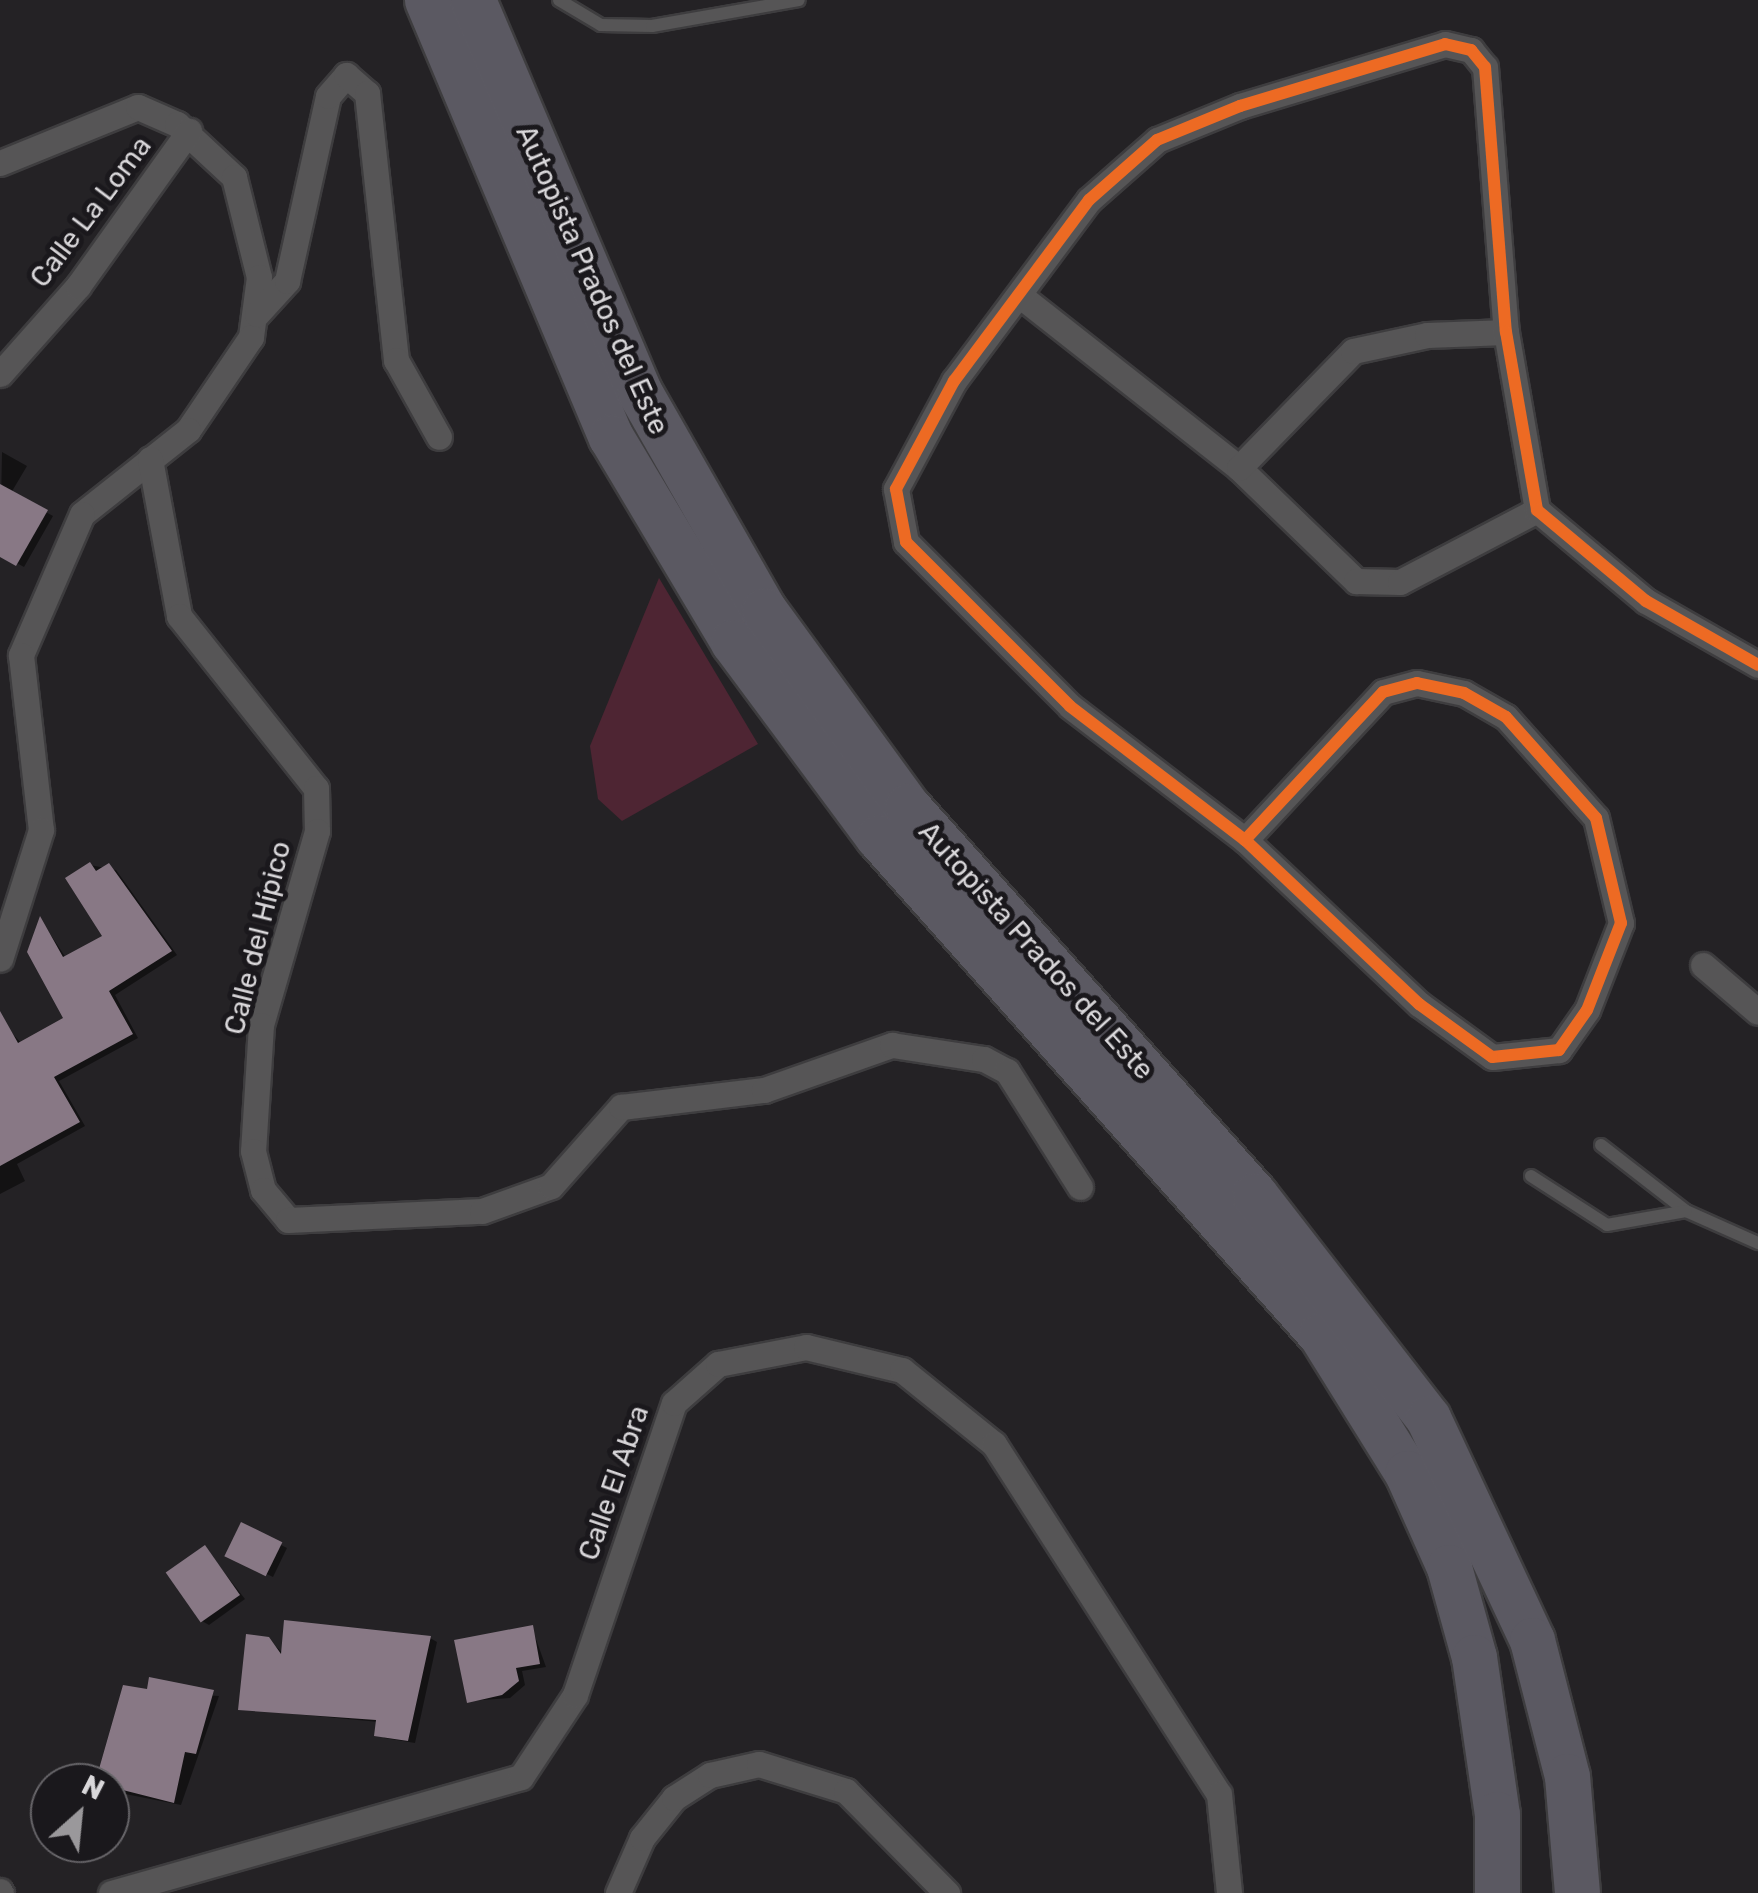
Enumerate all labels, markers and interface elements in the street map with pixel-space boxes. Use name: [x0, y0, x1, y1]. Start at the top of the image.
street label: Autopista Prados del Este: [509, 120, 675, 440]
street label: Calle La Loma: [23, 130, 159, 294]
street label: Autopista Prados del Este: [911, 815, 1161, 1087]
street label: Calle del Hípico: [218, 838, 298, 1038]
street label: Calle El Abra: [572, 1401, 656, 1565]
north arrow: [30, 1763, 130, 1863]
text: N: [76, 1768, 109, 1807]

